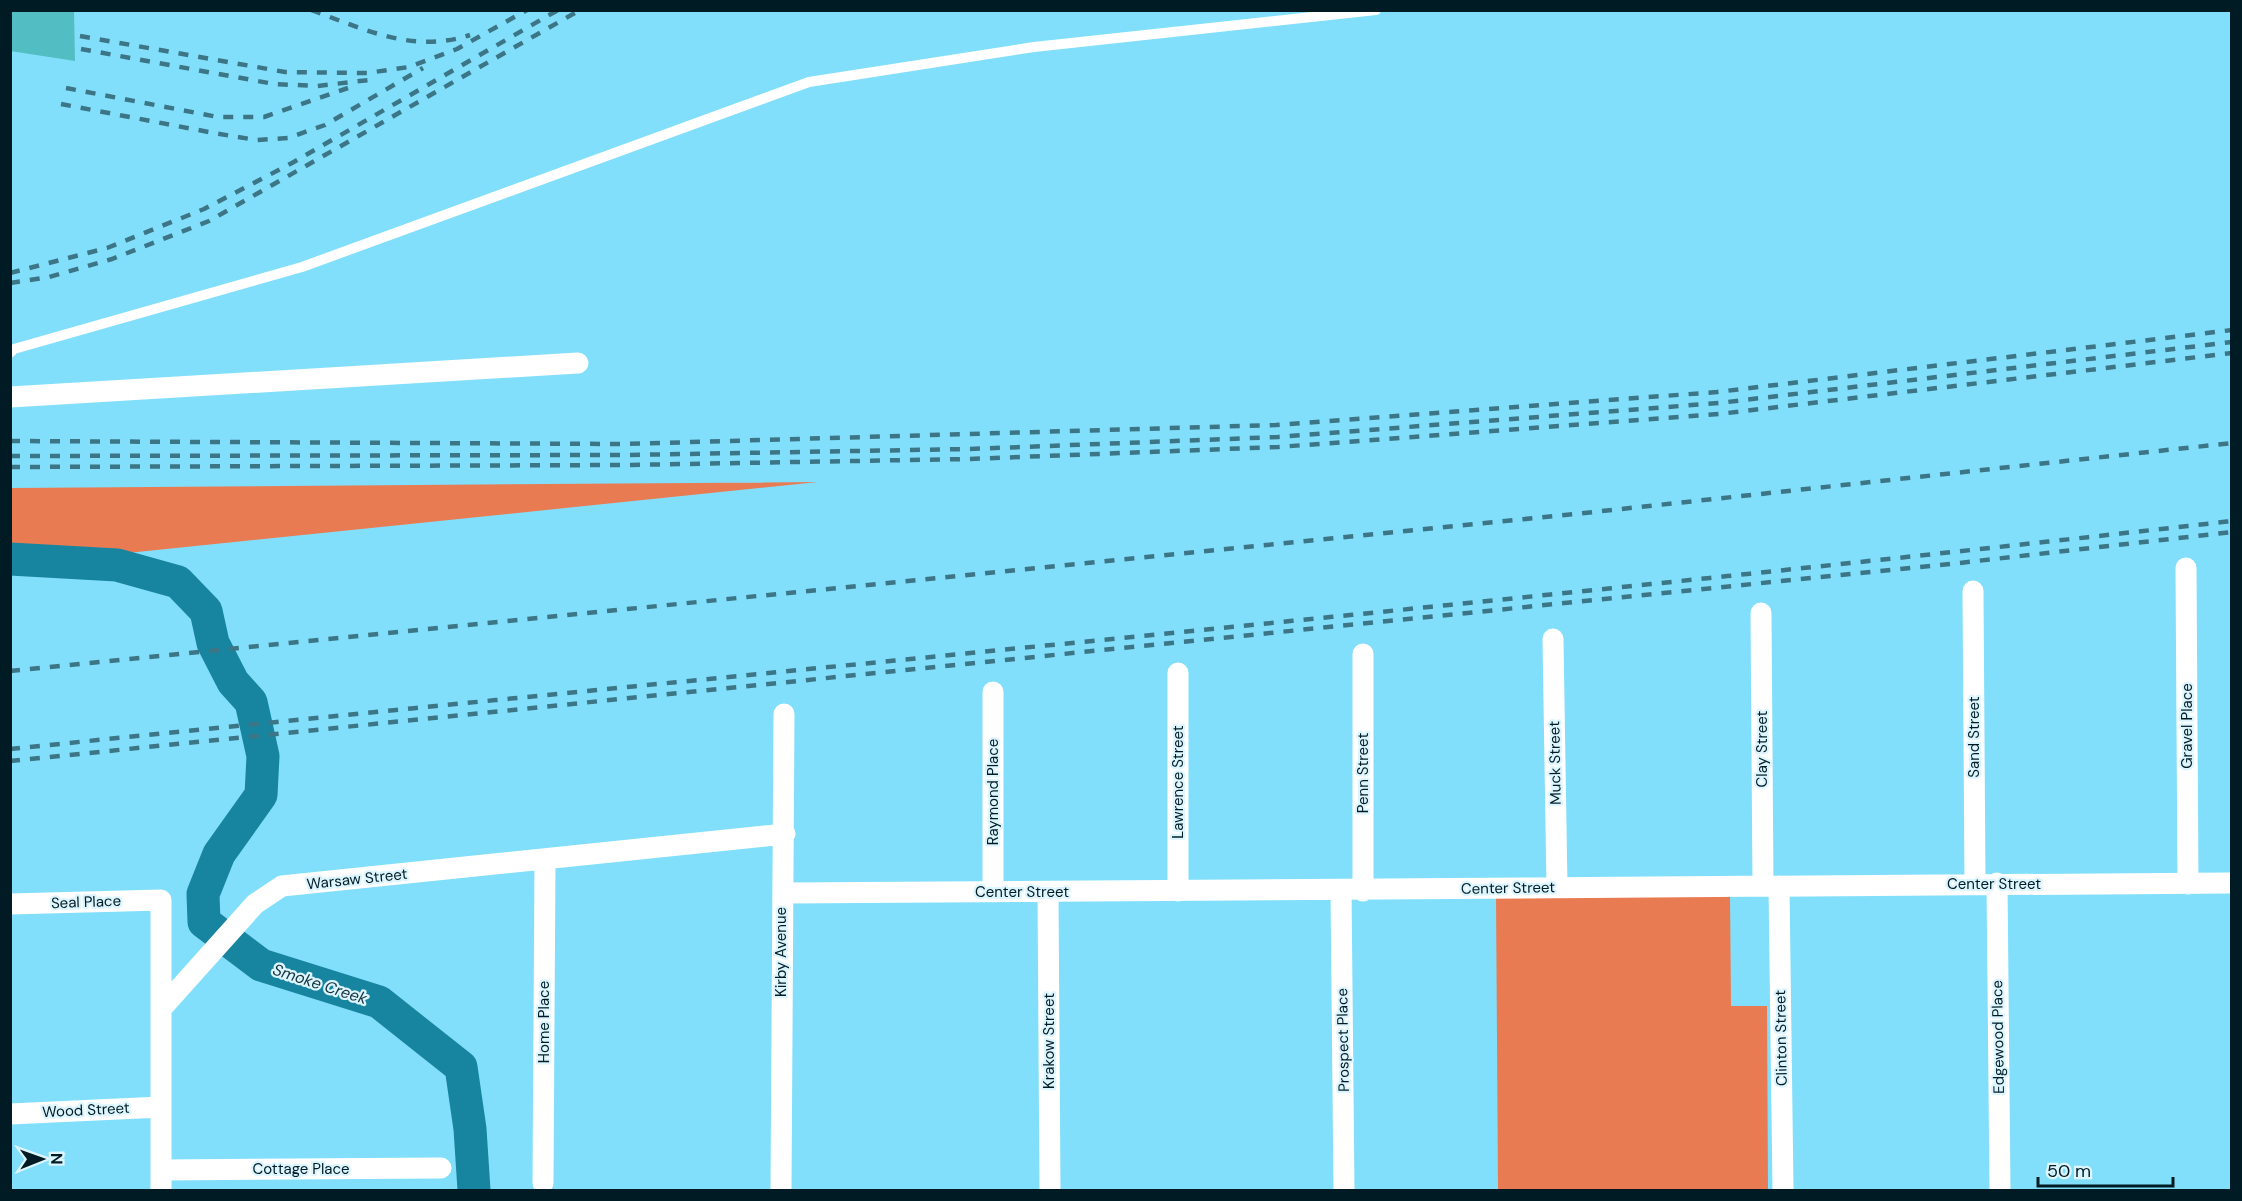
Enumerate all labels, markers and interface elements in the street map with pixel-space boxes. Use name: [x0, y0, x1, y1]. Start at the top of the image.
street label: Gravel Place: [2177, 683, 2197, 769]
street label: Sand Street: [1964, 696, 1984, 778]
street label: Clay Street: [1752, 710, 1772, 787]
street label: Muck Street: [1544, 721, 1566, 805]
street label: Lawrence Street: [1168, 725, 1188, 839]
street label: Penn Street: [1353, 733, 1373, 813]
street label: Raymond Place: [983, 739, 1003, 845]
street label: Warsaw Street: [306, 864, 408, 894]
street label: Center Street: [1947, 874, 2041, 894]
street label: Center Street: [1461, 877, 1555, 899]
street label: Center Street: [975, 882, 1069, 902]
street label: Seal Place: [51, 891, 121, 913]
street label: Kirby Avenue: [771, 907, 791, 997]
water label: Smoke Creek: [270, 959, 371, 1009]
street label: Edgewood Place: [1987, 980, 2009, 1094]
street label: Home Place: [534, 981, 554, 1063]
street label: Prospect Place: [1332, 988, 1354, 1092]
street label: Clinton Street: [1770, 990, 1792, 1086]
street label: Krakow Street: [1039, 993, 1059, 1089]
street label: Wood Street: [42, 1098, 130, 1122]
north arrow: [12, 1129, 72, 1189]
scale bar: [2038, 1150, 2173, 1188]
text: N: [46, 1153, 67, 1165]
street label: Cottage Place: [252, 1159, 350, 1179]
text: 50 m: [2047, 1159, 2091, 1183]

